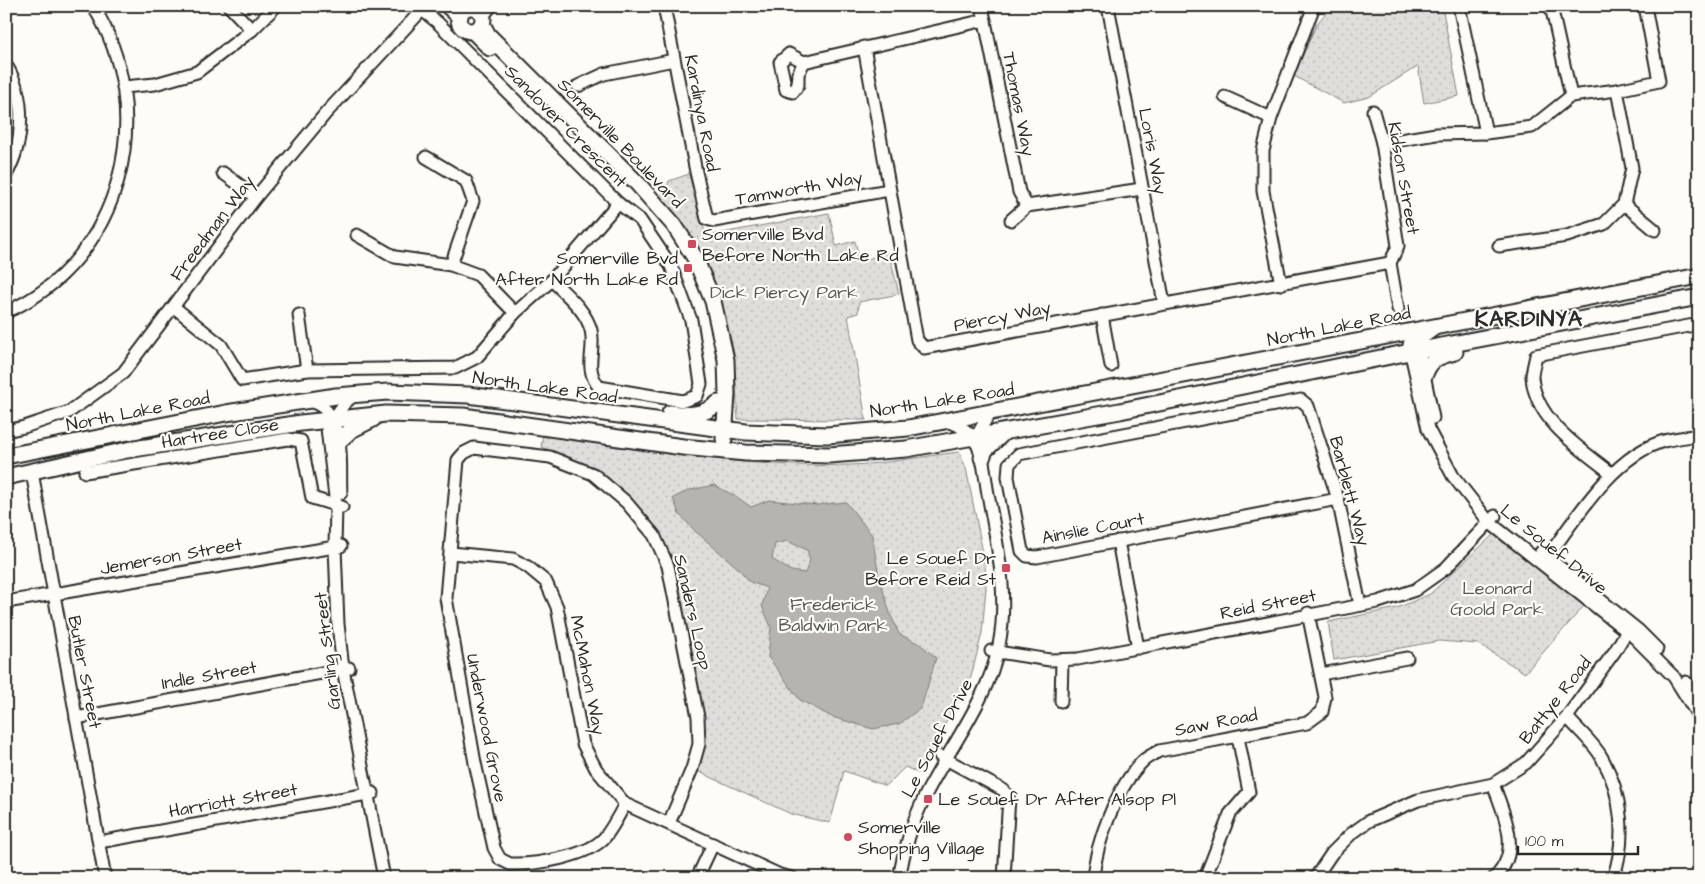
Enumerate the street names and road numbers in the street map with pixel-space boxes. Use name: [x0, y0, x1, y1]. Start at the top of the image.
street label: Thomas Way: [995, 50, 1041, 159]
street label: Kardinya Road: [677, 53, 725, 174]
street label: Sandover Crescent: [499, 59, 633, 194]
street label: Somerville Boulevard: [552, 73, 689, 214]
street label: Loris Way: [1131, 106, 1173, 197]
street label: Kidson Street: [1381, 120, 1426, 237]
street label: Tamworth Way: [734, 165, 865, 213]
street label: Freedman Way: [164, 170, 261, 287]
street label: Piercy Way: [951, 295, 1053, 339]
street label: North Lake Road: [1265, 300, 1413, 353]
street label: North Lake Road: [471, 365, 619, 410]
street label: North Lake Road: [868, 377, 1016, 424]
street label: North Lake Road: [64, 385, 212, 438]
street label: Hartree Close: [160, 412, 281, 455]
street label: Barblett Way: [1322, 434, 1376, 549]
street label: Le Souef Drive: [1495, 498, 1613, 601]
street label: Ainslie Court: [1040, 506, 1147, 551]
street label: Jemerson Street: [98, 532, 245, 581]
street label: Sanders Loop: [667, 552, 718, 672]
street label: Reid Street: [1218, 583, 1319, 626]
street label: Garling Street: [308, 590, 348, 711]
street label: McMahon Way: [563, 613, 611, 737]
street label: Butler Street: [61, 614, 108, 731]
street label: Battye Road: [1513, 651, 1598, 750]
street label: Underwood Grove: [460, 652, 513, 805]
street label: Indle Street: [160, 655, 259, 696]
street label: Le Souef Drive: [896, 674, 979, 802]
street label: Saw Road: [1173, 702, 1260, 743]
street label: Harriott Street: [167, 777, 300, 824]

